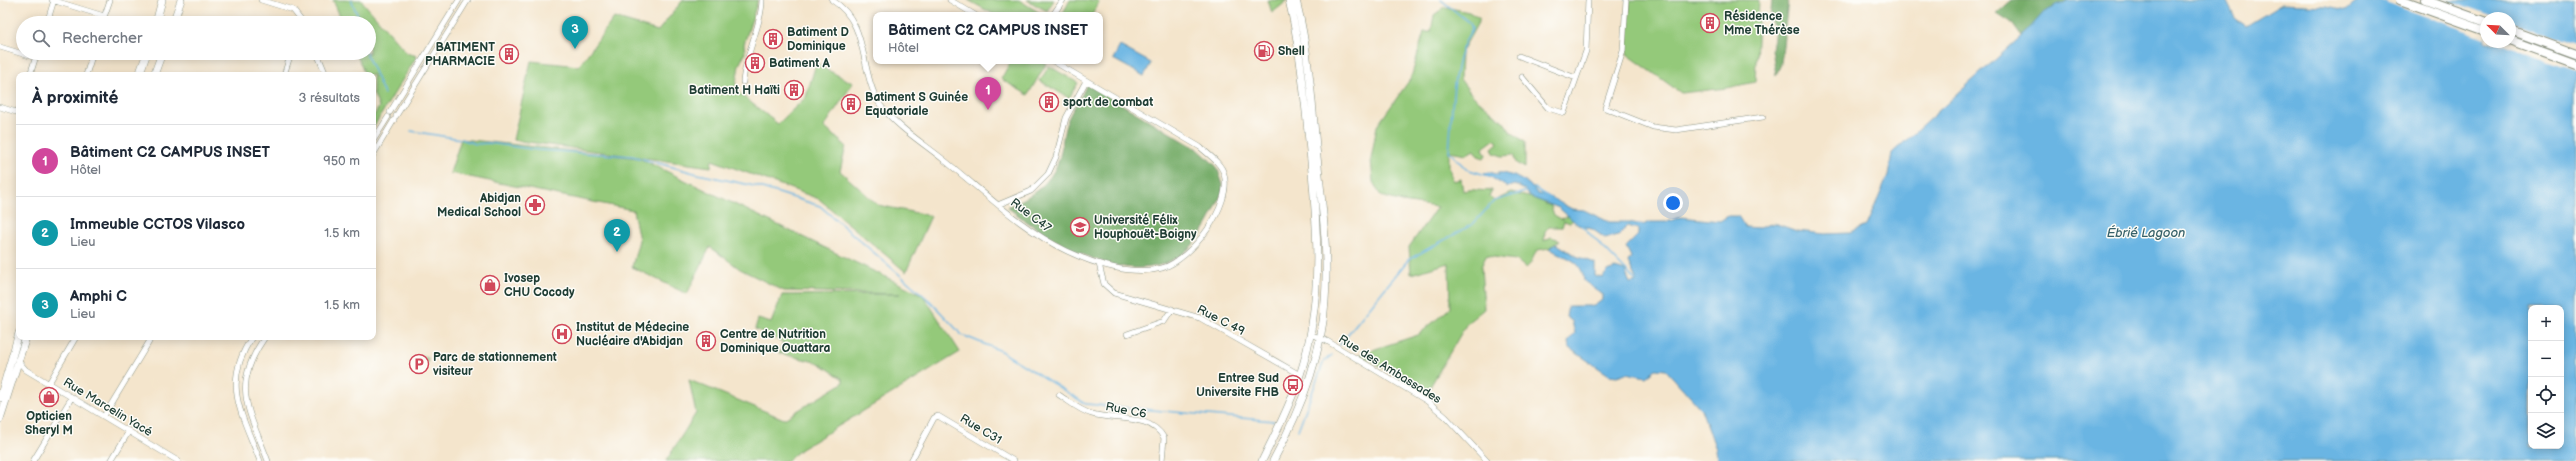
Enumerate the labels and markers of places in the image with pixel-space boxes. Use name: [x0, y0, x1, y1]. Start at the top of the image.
place label: Résidence Mme Thérèse: [1724, 9, 1800, 38]
building icon: Résidence Mme Thérèse: [1699, 12, 1721, 34]
pin: 3: [562, 16, 588, 49]
place label: Batiment D Dominique: [787, 25, 849, 54]
building icon: Batiment D Dominique: [762, 28, 784, 50]
place label: BATIMENT PHARMACIE: [425, 40, 495, 69]
fuel station icon: Shell: [1253, 40, 1275, 62]
building icon: BATIMENT PHARMACIE: [498, 43, 520, 65]
place label: Shell: [1278, 44, 1305, 59]
building icon: Batiment A: [744, 52, 766, 74]
place label: Batiment A: [769, 56, 830, 71]
pin: 1: [975, 77, 1001, 110]
building icon: Batiment H Haïti: [783, 79, 805, 101]
place label: Batiment H Haïti: [689, 83, 780, 98]
place label: Batiment S Guinée Equatoriale: [865, 90, 968, 119]
building icon: sport de combat: [1038, 91, 1060, 113]
building icon: Batiment S Guinée Equatoriale: [840, 93, 862, 115]
place label: sport de combat: [1063, 95, 1153, 110]
place label: Abidjan Medical School: [437, 191, 521, 220]
pharmacy icon: Abidjan Medical School: [524, 194, 546, 216]
place label: Université Félix Houphouët-Boigny: [1094, 213, 1197, 242]
school or university icon: Université Félix Houphouët-Boigny: [1069, 216, 1091, 238]
pin: 2: [604, 219, 630, 252]
place label: Ivosep CHU Cocody: [504, 271, 575, 300]
shop icon: Ivosep CHU Cocody: [479, 274, 501, 296]
place label: Institut de Médecine Nucléaire d'Abidjan: [576, 320, 689, 349]
hospital icon: Institut de Médecine Nucléaire d'Abidjan: [551, 323, 573, 345]
place label: Centre de Nutrition Dominique Ouattara: [720, 327, 830, 356]
building icon: Centre de Nutrition Dominique Ouattara: [695, 330, 717, 352]
place label: Parc de stationnement visiteur: [432, 350, 557, 379]
parking icon: Parc de stationnement visiteur: [408, 353, 430, 375]
place label: Entree Sud Universite FHB: [1196, 371, 1280, 400]
bus stop icon: Entree Sud Universite FHB: [1282, 374, 1304, 396]
shop icon: Opticien Sheryl M: [38, 386, 60, 408]
place label: Opticien Sheryl M: [25, 409, 73, 438]

